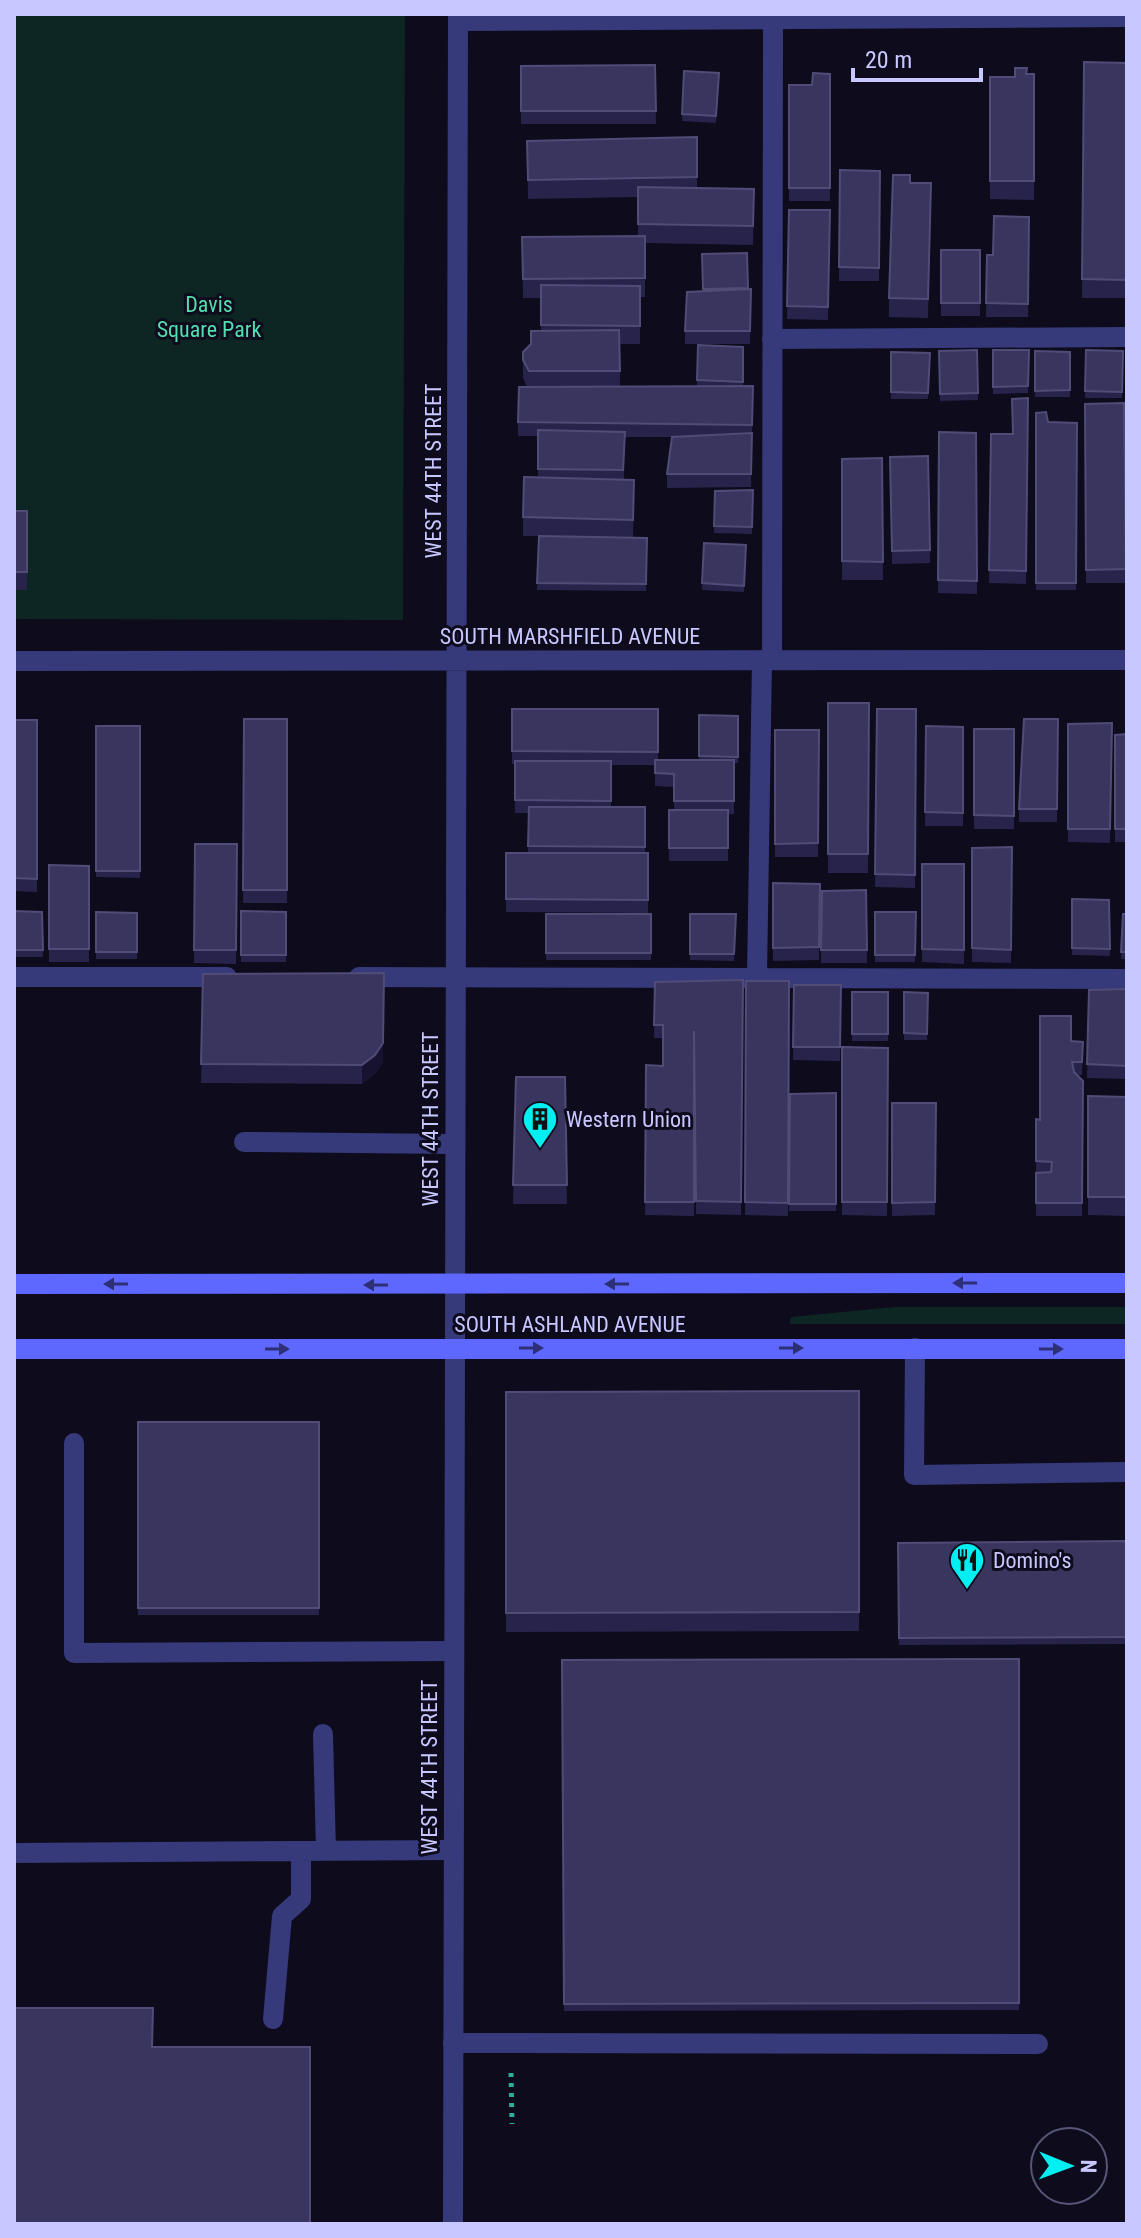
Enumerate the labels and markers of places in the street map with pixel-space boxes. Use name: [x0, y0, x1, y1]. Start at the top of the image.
building icon: Western Union: [521, 1100, 559, 1150]
place label: Western Union: [566, 1107, 692, 1132]
restaurant icon: Domino's: [948, 1541, 986, 1591]
place label: Domino's: [993, 1548, 1071, 1573]

